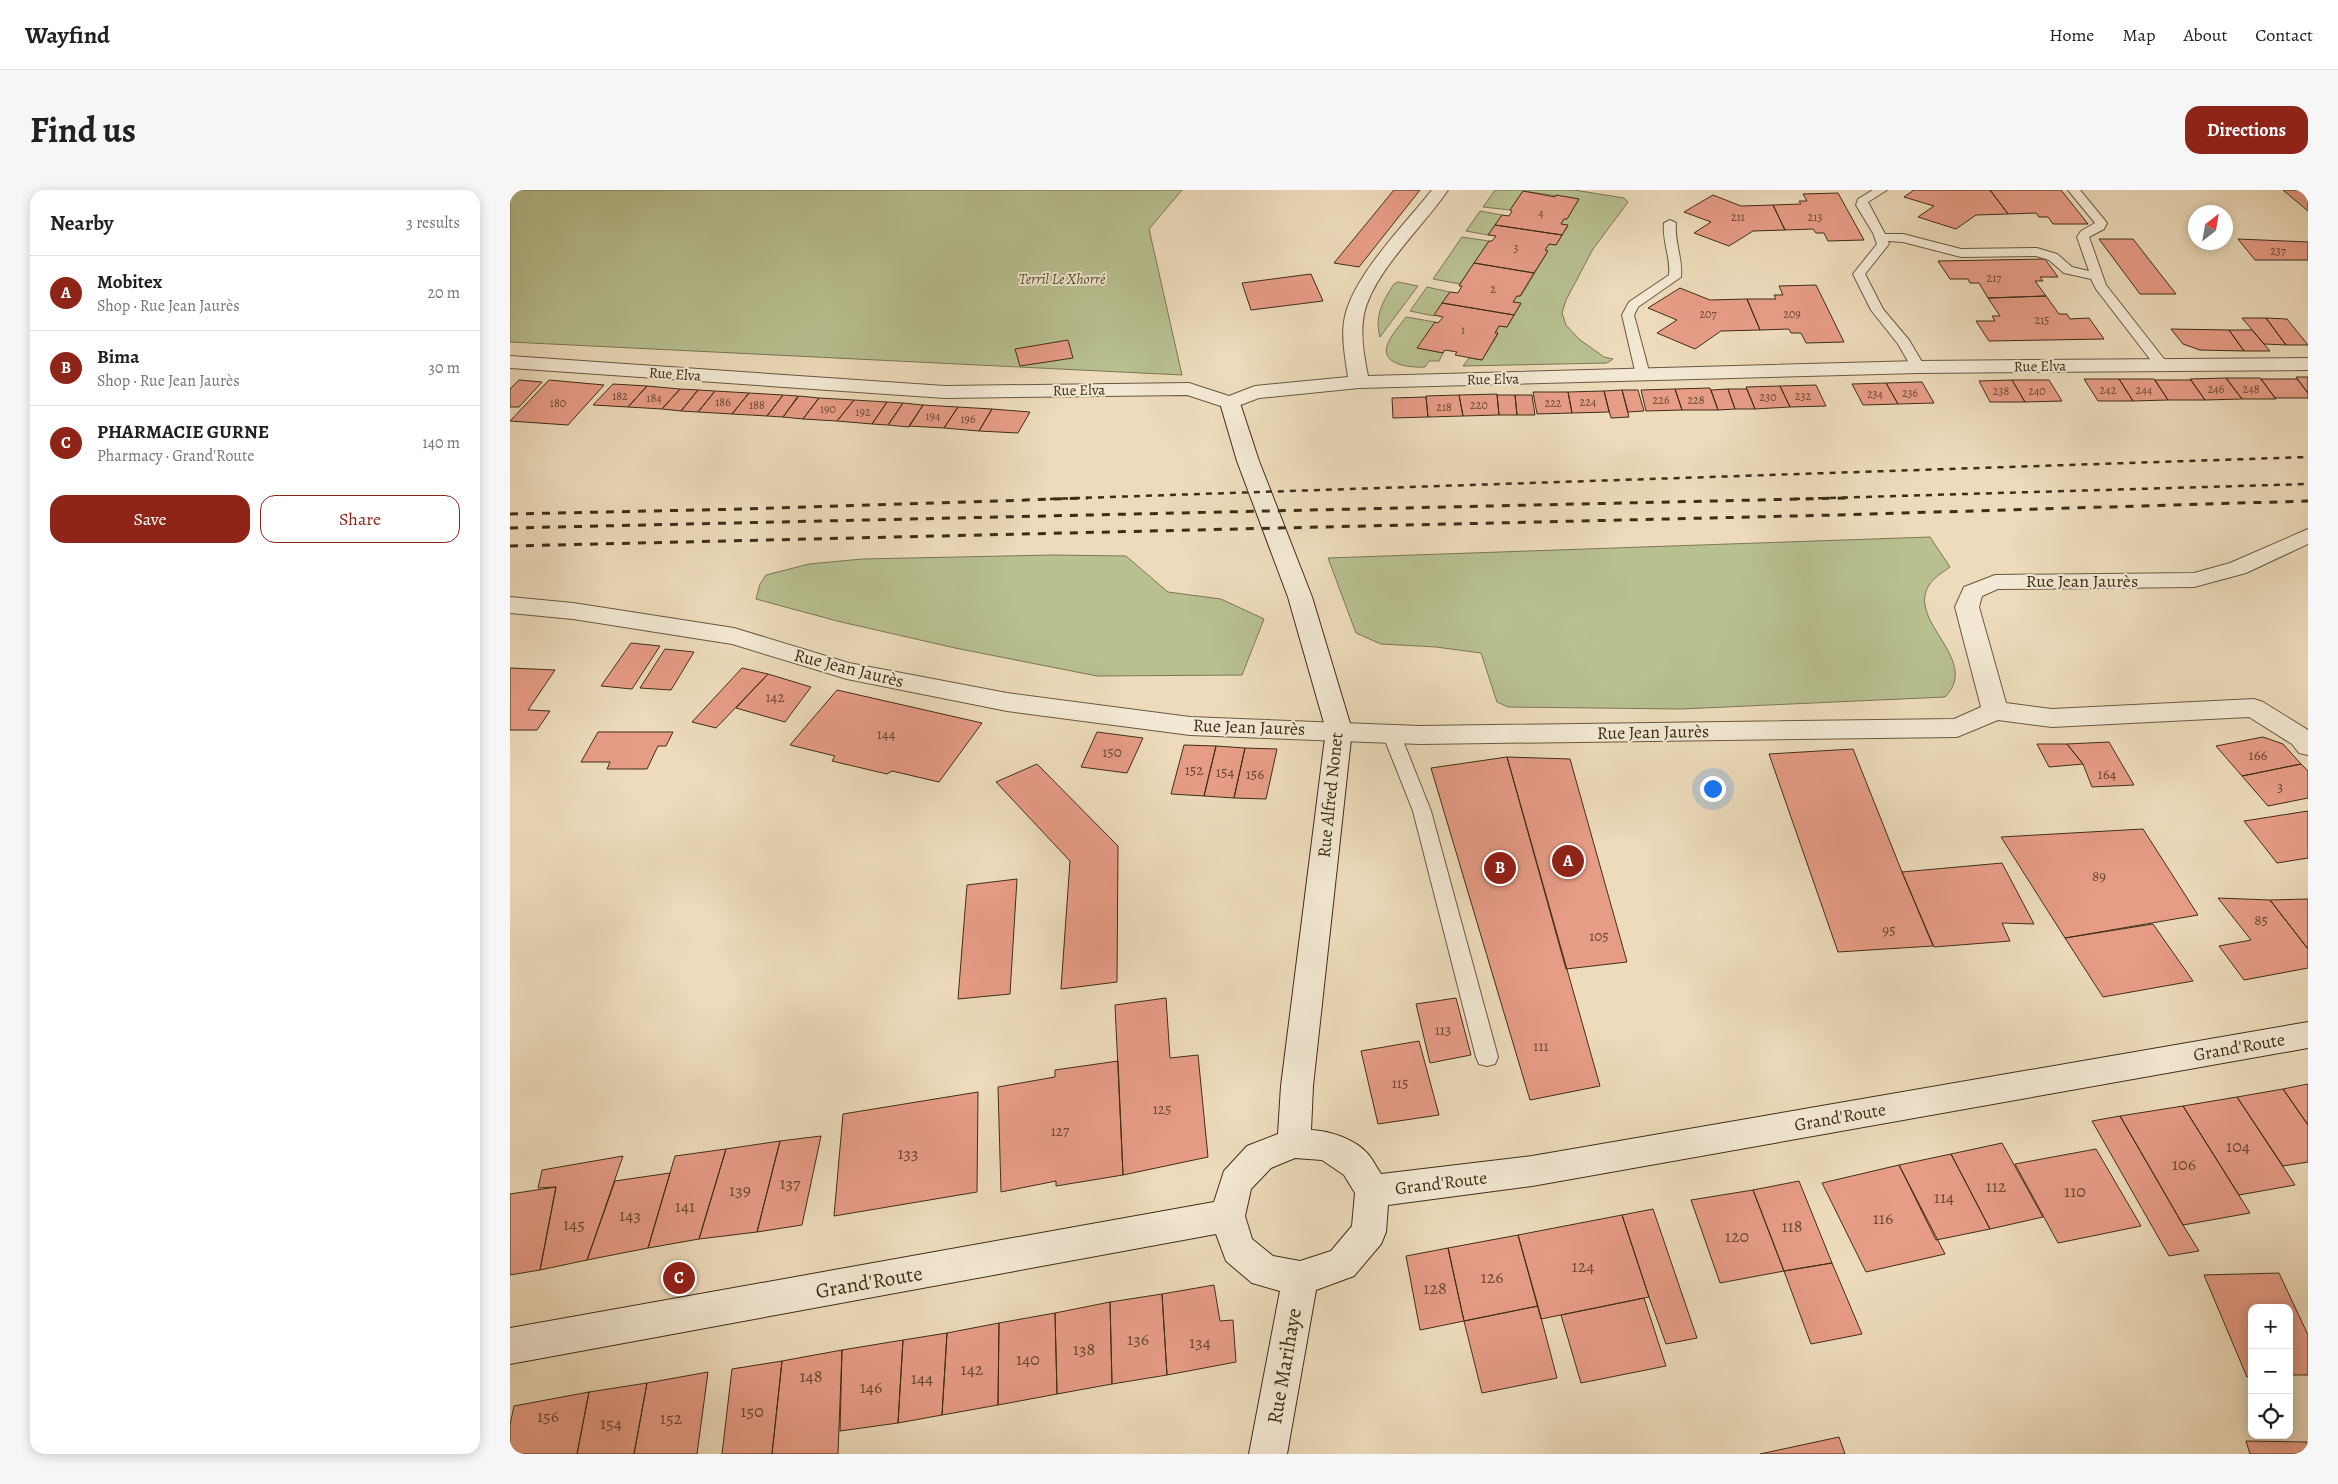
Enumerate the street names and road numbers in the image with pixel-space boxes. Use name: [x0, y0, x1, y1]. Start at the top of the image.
street label: Rue Elva: [2014, 356, 2066, 376]
street label: Rue Elva: [648, 362, 702, 386]
street label: Rue Elva: [1467, 369, 1519, 389]
street label: Rue Elva: [1053, 380, 1105, 400]
street label: Rue Jean Jaurès: [2026, 569, 2138, 593]
street label: Rue Jean Jaurès: [792, 643, 906, 693]
street label: Rue Jean Jaurès: [1192, 713, 1306, 741]
street label: Rue Jean Jaurès: [1597, 719, 1709, 745]
street label: Rue Alfred Nonet: [1311, 731, 1349, 859]
street label: Grand'Route: [2191, 1027, 2287, 1067]
street label: Grand'Route: [1792, 1097, 1888, 1137]
street label: Grand'Route: [1394, 1165, 1488, 1201]
street label: Grand'Route: [813, 1259, 925, 1305]
street label: Rue Marihaye: [1260, 1306, 1308, 1426]

